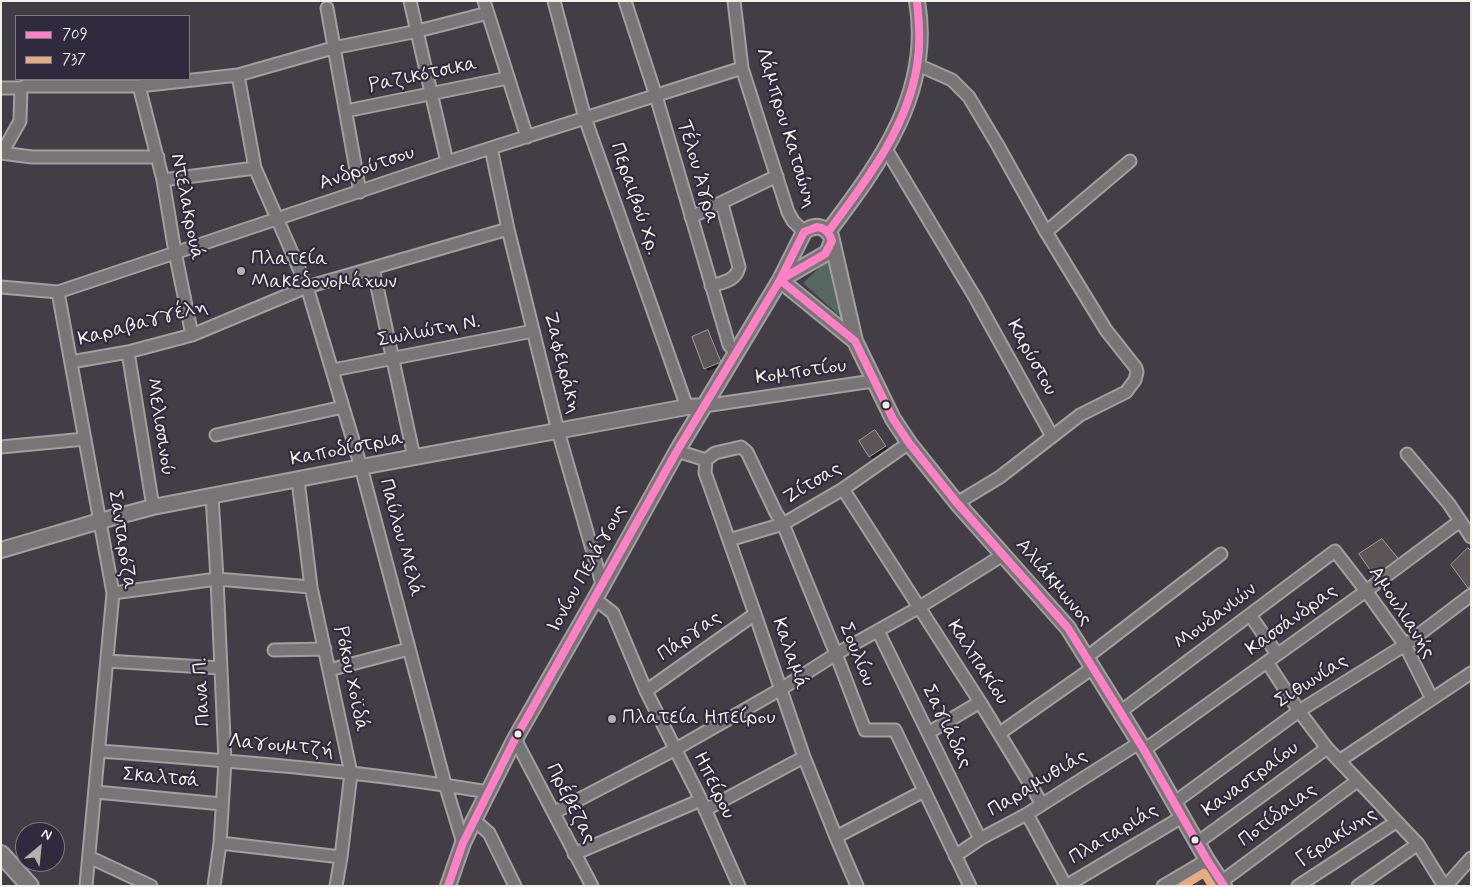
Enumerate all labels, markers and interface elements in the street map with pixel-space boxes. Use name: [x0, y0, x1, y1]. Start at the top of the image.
legend: [15, 15, 190, 80]
text: 709: [62, 25, 88, 45]
street label: Λάμπρου Κατσώνη: [749, 45, 821, 211]
text: 737: [62, 50, 86, 70]
street label: Ραζικότσικα: [367, 53, 479, 99]
street label: Τέλου Άγρα: [671, 117, 723, 227]
street label: Περαιβού Χρ.: [604, 140, 664, 258]
street label: Ανδρούτσου: [316, 141, 418, 197]
street label: Ντελακρουά: [164, 152, 208, 262]
place label: Πλατεία Μακεδονομάχων: [251, 248, 397, 295]
marker: Πλατεία Μακεδονομάχων: [235, 265, 247, 277]
street label: Καραβαγγέλη: [75, 295, 211, 353]
street label: Σωλιώτη Ν.: [376, 310, 482, 354]
street label: Ζαφειράκη: [537, 310, 585, 416]
street label: Καρύστου: [1000, 316, 1062, 400]
street label: Κομποτίου: [754, 355, 848, 391]
street label: Μελισσινού: [139, 376, 179, 478]
unlabelled marker: [881, 400, 891, 410]
street label: Καποδίστρια: [288, 427, 406, 473]
street label: Ζίτσας: [780, 457, 846, 511]
street label: Παύλου Μελά: [373, 476, 427, 600]
street label: Σανταρόζα: [101, 489, 141, 591]
street label: Ιονίου Πελάγους: [543, 501, 633, 637]
street label: Αλιάκμωνος: [1010, 534, 1096, 632]
street label: Αμουλιανής: [1362, 562, 1440, 664]
street label: Μουδανιών: [1170, 578, 1262, 656]
street label: Κασσάνδρας: [1242, 580, 1342, 662]
street label: Πάργας: [653, 606, 727, 668]
street label: Καλαμά: [766, 615, 812, 693]
street label: Καλπακίου: [941, 616, 1013, 710]
street label: Σουλίου: [832, 620, 880, 690]
street label: Ρόκου Χοϊδά: [327, 624, 373, 734]
street label: Σιθωνίας: [1271, 650, 1353, 714]
street label: Πανα Π.: [189, 657, 217, 727]
street label: Σαγιάδας: [916, 681, 976, 773]
place label: Πλατεία Ηπείρου: [622, 707, 776, 731]
marker: Πλατεία Ηπείρου: [606, 713, 618, 725]
unlabelled marker: [513, 729, 523, 739]
street label: Λαγουμτζή: [227, 730, 335, 764]
street label: Καναστραίου: [1198, 737, 1304, 823]
street label: Παραμυθιάς: [984, 745, 1092, 823]
street label: Ηπείρου: [687, 749, 739, 823]
street label: Πρέβεζας: [540, 760, 600, 848]
street label: Σκαλτσά: [122, 764, 200, 794]
street label: Ποτίδαιας: [1234, 779, 1322, 853]
street label: Πλαταριάς: [1065, 799, 1163, 871]
street label: Γερακίνης: [1292, 803, 1382, 873]
north arrow: [15, 822, 65, 872]
text: N: [38, 824, 55, 845]
unlabelled marker: [1190, 835, 1200, 845]

